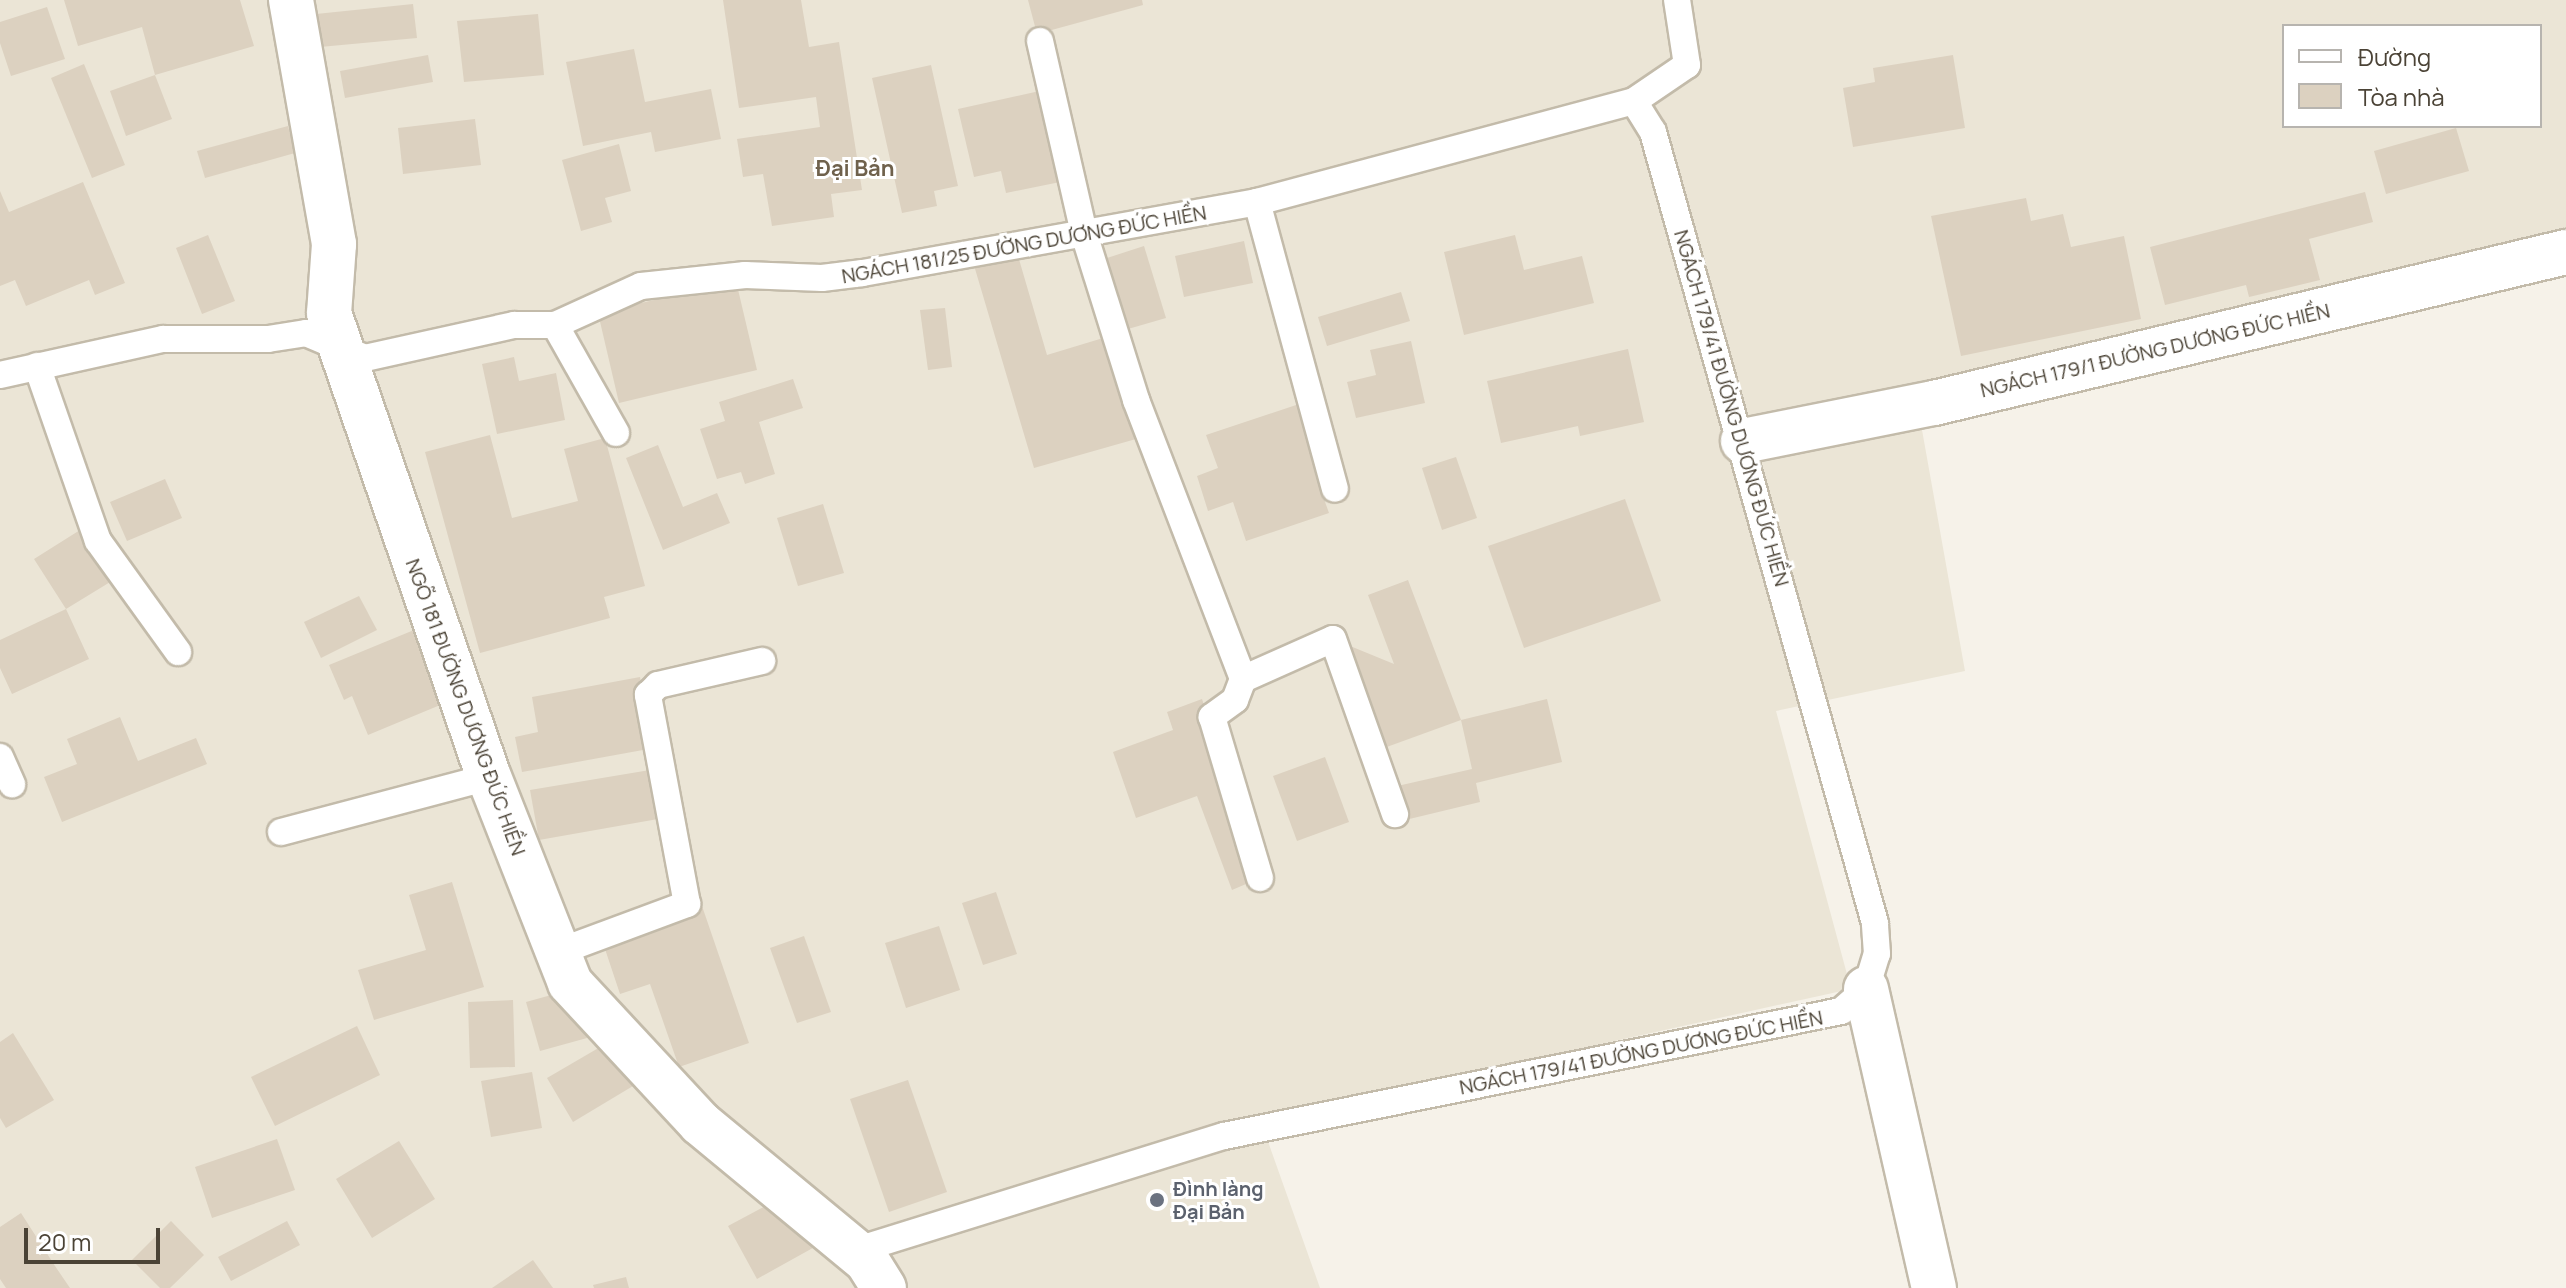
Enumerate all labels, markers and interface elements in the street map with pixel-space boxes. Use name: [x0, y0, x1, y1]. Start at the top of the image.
legend: [2282, 24, 2542, 128]
text: Đường: [2358, 40, 2431, 73]
text: Tòa nhà: [2358, 80, 2445, 113]
district label: Đại Bản: [815, 156, 895, 182]
street label: NGÁCH 181/25 ĐƯỜNG DƯƠNG ĐỨC HIỀN: [840, 200, 1208, 288]
street label: NGÁCH 179/41 ĐƯỜNG DƯƠNG ĐỨC HIỀN: [1670, 227, 1794, 589]
street label: NGÁCH 179/1 ĐƯỜNG DƯƠNG ĐỨC HIỀN: [1978, 298, 2332, 402]
street label: NGÕ 181 ĐƯỜNG DƯƠNG ĐỨC HIỀN: [401, 555, 531, 859]
street label: NGÁCH 179/41 ĐƯỜNG DƯƠNG ĐỨC HIỀN: [1457, 1005, 1825, 1099]
place label: Đình làng Đại Bản: [1173, 1176, 1264, 1223]
marker: Đình làng Đại Bản: [1148, 1191, 1166, 1209]
scale bar: [28, 1212, 164, 1262]
text: 20 m: [38, 1225, 91, 1258]

